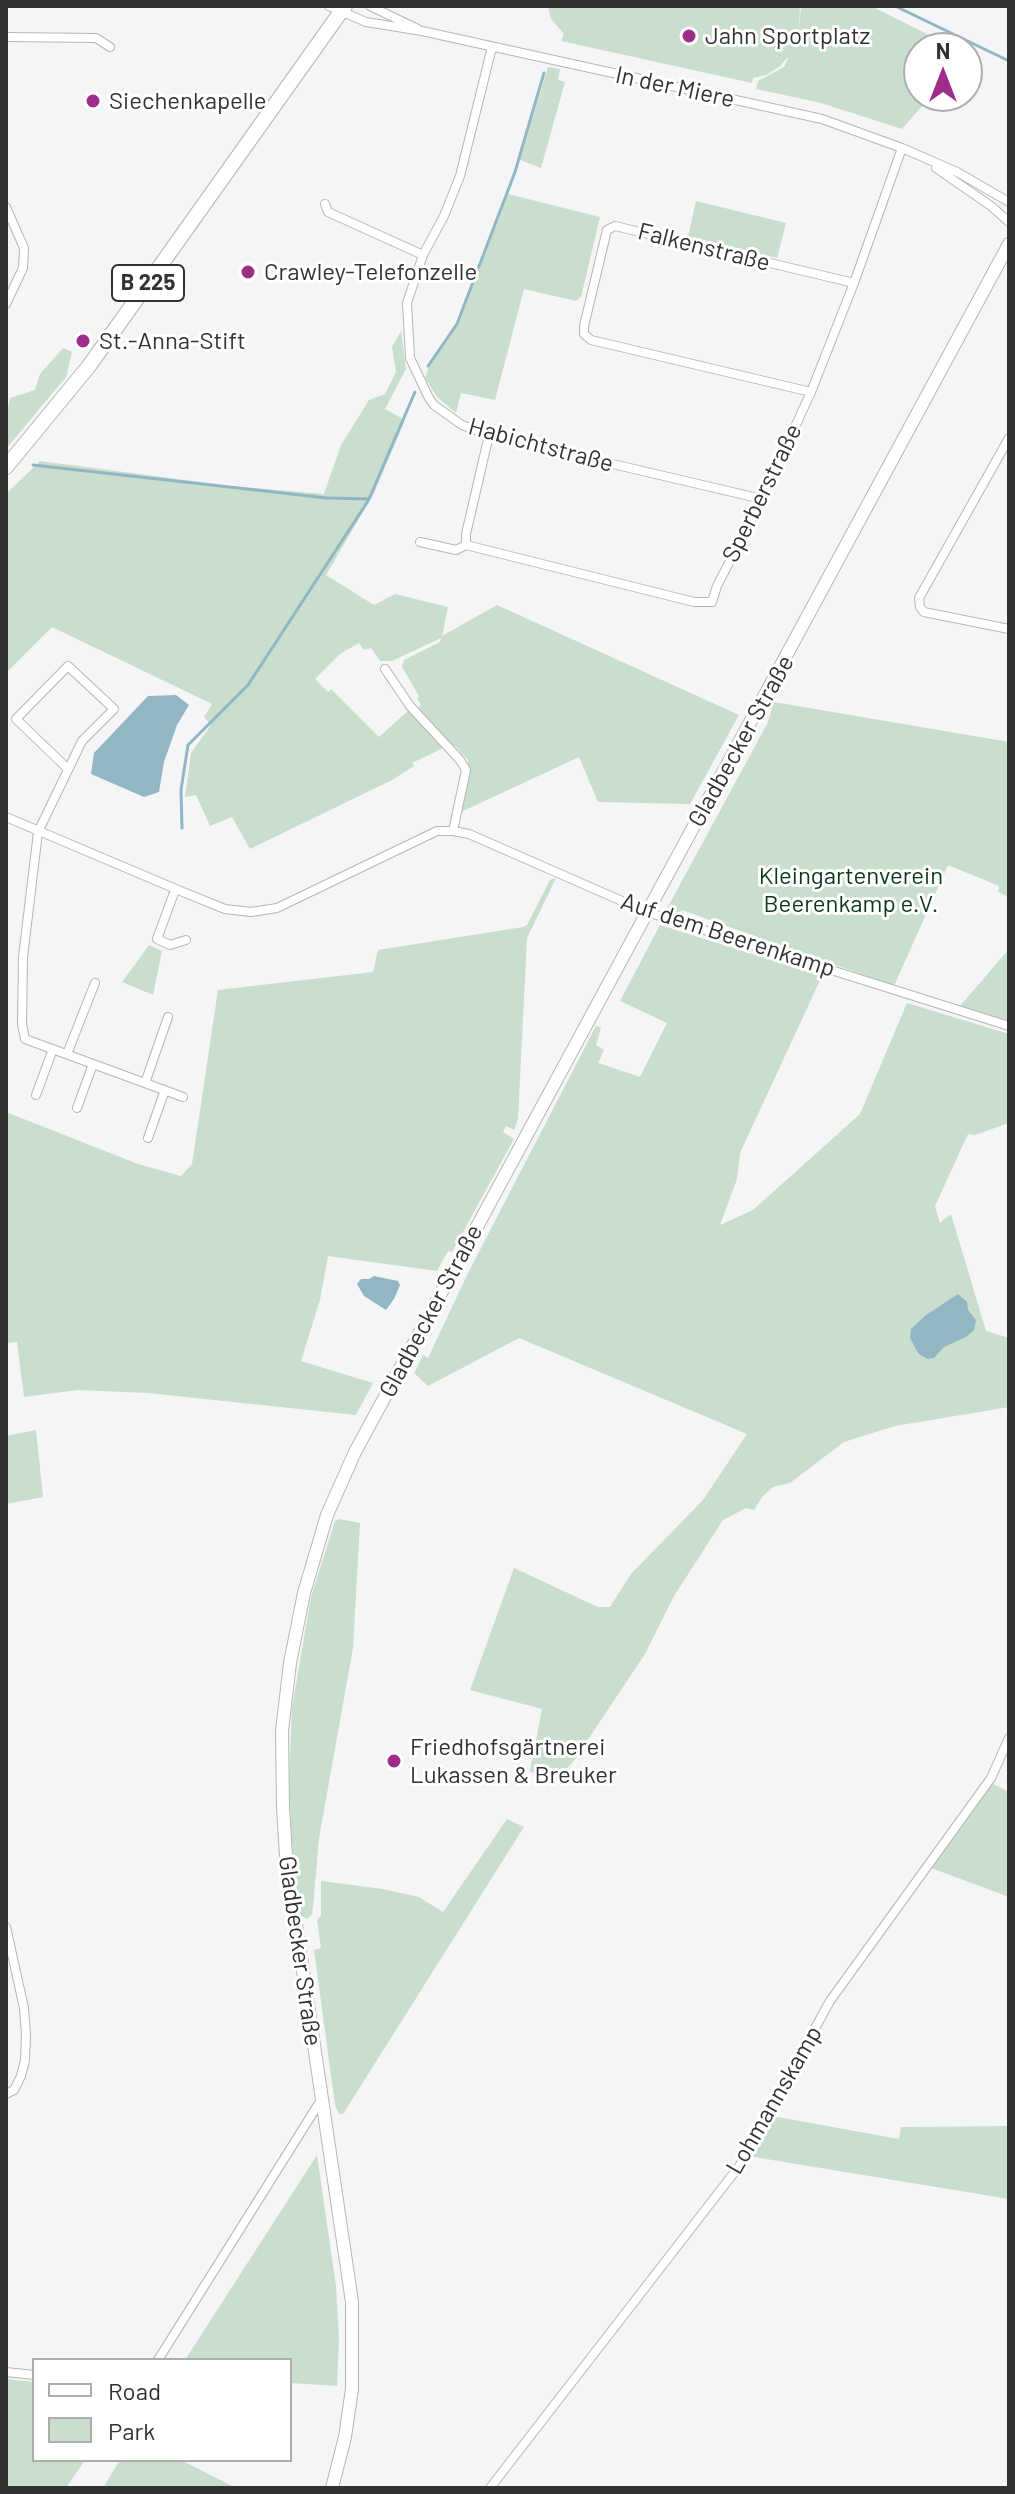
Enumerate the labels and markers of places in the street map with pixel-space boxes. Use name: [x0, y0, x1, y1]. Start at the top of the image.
place label: Jahn Sportplatz: [705, 22, 870, 50]
marker: Jahn Sportplatz: [680, 27, 698, 45]
place label: Siechenkapelle: [109, 87, 267, 115]
marker: Siechenkapelle: [84, 92, 102, 110]
place label: Crawley-Telefonzelle: [264, 258, 477, 286]
marker: Crawley-Telefonzelle: [239, 263, 257, 281]
place label: St.-Anna-Stift: [99, 327, 246, 355]
marker: St.-Anna-Stift: [74, 332, 92, 350]
place label: Friedhofsgärtnerei Lukassen & Breuker: [410, 1733, 617, 1789]
marker: Friedhofsgärtnerei Lukassen & Breuker: [385, 1752, 403, 1770]

